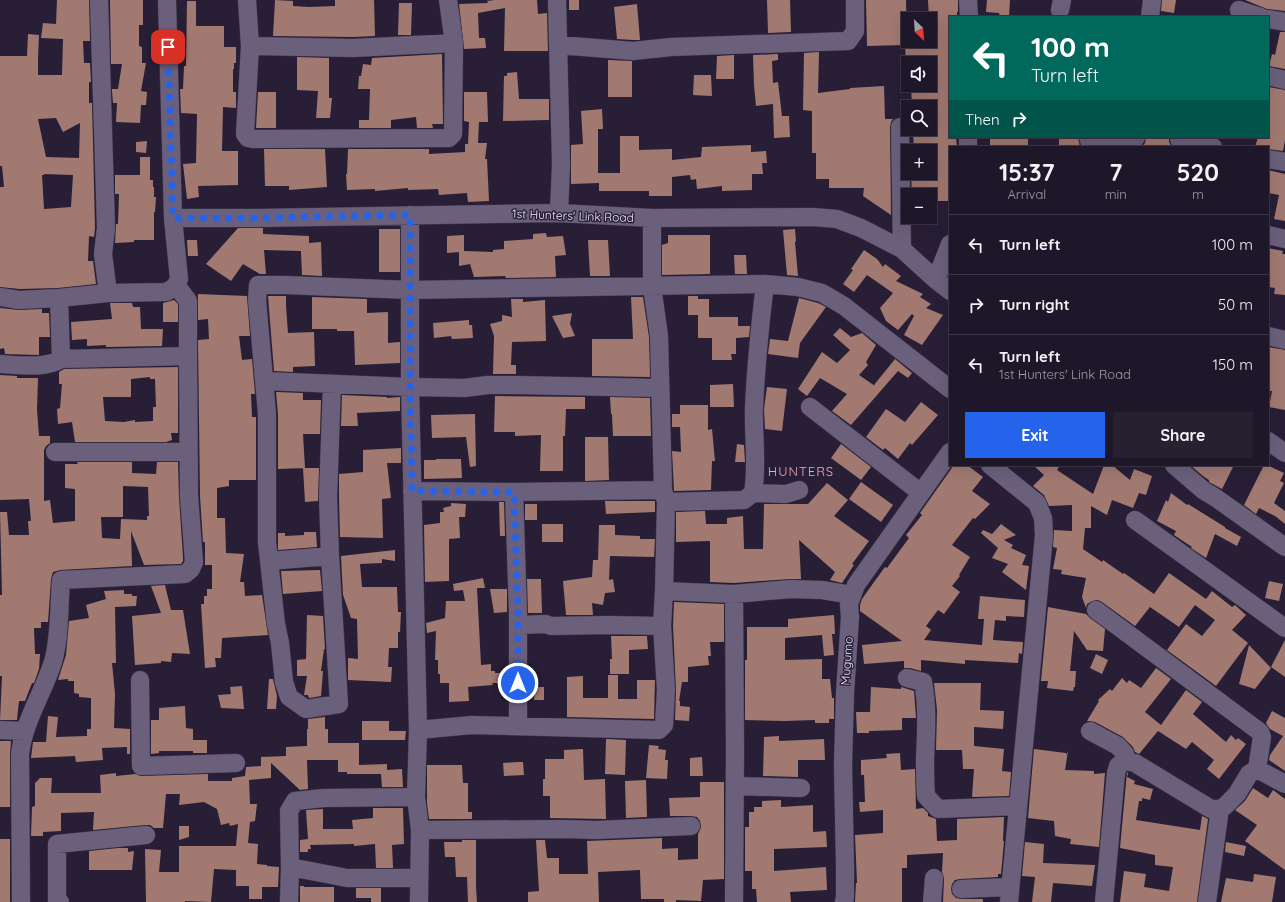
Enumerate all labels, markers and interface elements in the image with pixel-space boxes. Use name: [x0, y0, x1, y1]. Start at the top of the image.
north arrow: [901, 12, 937, 48]
map controls: [901, 12, 937, 224]
text: 100 m: [1031, 29, 1110, 64]
pin: [151, 30, 185, 64]
icon: left: [965, 32, 1017, 84]
icon: arrive: [157, 36, 179, 58]
button: sound: [901, 56, 937, 92]
text: Turn left: [1031, 64, 1099, 87]
button: search: [901, 100, 937, 136]
icon: right: [1008, 108, 1030, 130]
text: Then: [965, 110, 1000, 129]
button: +: [901, 144, 937, 180]
text: 15:37: [999, 157, 1055, 187]
text: 7: [1109, 157, 1122, 187]
text: 520: [1177, 157, 1219, 187]
text: Arrival: [1007, 186, 1046, 202]
text: min: [1105, 186, 1127, 202]
text: m: [1192, 186, 1204, 202]
button: −: [901, 188, 937, 224]
street label: 1st Hunters' Link Road: [512, 206, 634, 225]
icon: left: [965, 234, 987, 256]
text: Turn left: [999, 235, 1061, 254]
text: 100 m: [1212, 235, 1253, 254]
icon: right: [965, 294, 987, 316]
text: Turn right: [999, 295, 1070, 314]
text: 50 m: [1218, 295, 1253, 314]
text: Turn left: [999, 347, 1061, 366]
icon: left: [965, 354, 987, 376]
text: 150 m: [1213, 355, 1253, 374]
text: 1st Hunters' Link Road: [999, 366, 1131, 382]
button: Exit: [965, 412, 1105, 458]
button: Share: [1113, 412, 1253, 458]
district label: HUNTERS: [768, 463, 834, 479]
street label: Mugumo: [837, 636, 856, 686]
position arrow: [497, 662, 539, 704]

